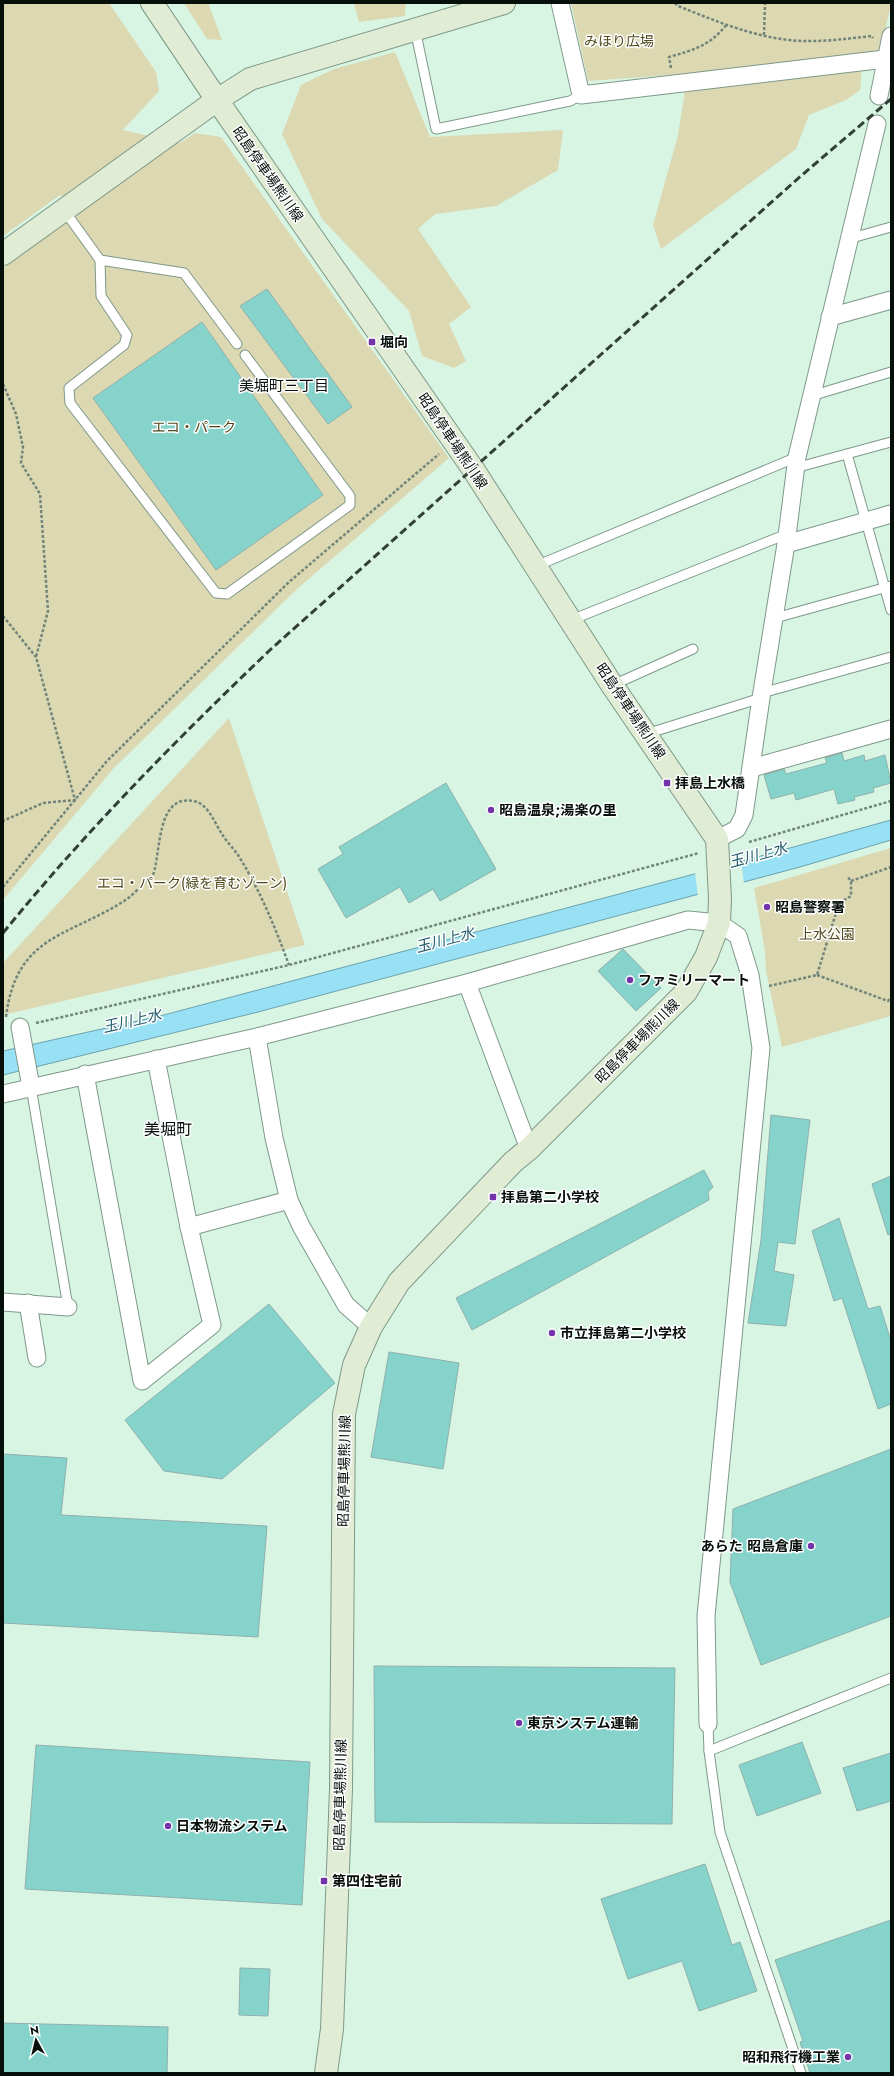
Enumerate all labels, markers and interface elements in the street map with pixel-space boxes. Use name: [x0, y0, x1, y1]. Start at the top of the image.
park label: みほり広場: [584, 31, 654, 51]
street label: 昭島停車場熊川線: [228, 122, 308, 226]
place label: 堀向: [380, 332, 408, 352]
marker: 堀向: [367, 337, 377, 347]
district label: 美堀町三丁目: [239, 375, 329, 397]
street label: 昭島停車場熊川線: [413, 389, 493, 493]
park label: エコ・パーク: [152, 417, 236, 437]
street label: 昭島停車場熊川線: [591, 659, 671, 763]
place label: 拝島上水橋: [675, 773, 745, 793]
marker: 拝島上水橋: [662, 778, 672, 788]
place label: 昭島温泉;湯楽の里: [499, 800, 617, 820]
marker: 昭島温泉;湯楽の里: [486, 805, 496, 815]
water label: 玉川上水: [726, 836, 792, 873]
park label: エコ・パーク(緑を育むゾーン): [97, 873, 287, 893]
place label: 昭島警察署: [775, 897, 845, 917]
marker: 昭島警察署: [762, 902, 772, 912]
water label: 玉川上水: [413, 921, 479, 958]
park label: 上水公園: [799, 924, 855, 944]
place label: ファミリーマート: [638, 970, 750, 990]
marker: ファミリーマート: [625, 975, 635, 985]
street label: 昭島停車場熊川線: [590, 994, 684, 1088]
water label: 玉川上水: [100, 1003, 166, 1038]
district label: 美堀町: [144, 1118, 192, 1141]
place label: 拝島第二小学校: [501, 1187, 599, 1207]
marker: 拝島第二小学校: [488, 1192, 498, 1202]
place label: 市立拝島第二小学校: [560, 1323, 686, 1343]
marker: 市立拝島第二小学校: [547, 1328, 557, 1338]
street label: 昭島停車場熊川線: [333, 1415, 355, 1527]
place label: あらた 昭島倉庫: [701, 1536, 803, 1556]
marker: あらた 昭島倉庫: [806, 1541, 816, 1551]
place label: 東京システム運輸: [527, 1713, 639, 1733]
marker: 東京システム運輸: [514, 1718, 524, 1728]
street label: 昭島停車場熊川線: [329, 1739, 351, 1851]
place label: 日本物流システム: [176, 1816, 288, 1836]
marker: 日本物流システム: [163, 1821, 173, 1831]
place label: 第四住宅前: [332, 1871, 402, 1891]
marker: 第四住宅前: [319, 1876, 329, 1886]
north arrow: [16, 2020, 56, 2060]
text: N: [29, 2022, 40, 2039]
place label: 昭和飛行機工業: [742, 2047, 840, 2067]
marker: 昭和飛行機工業: [843, 2052, 853, 2062]

